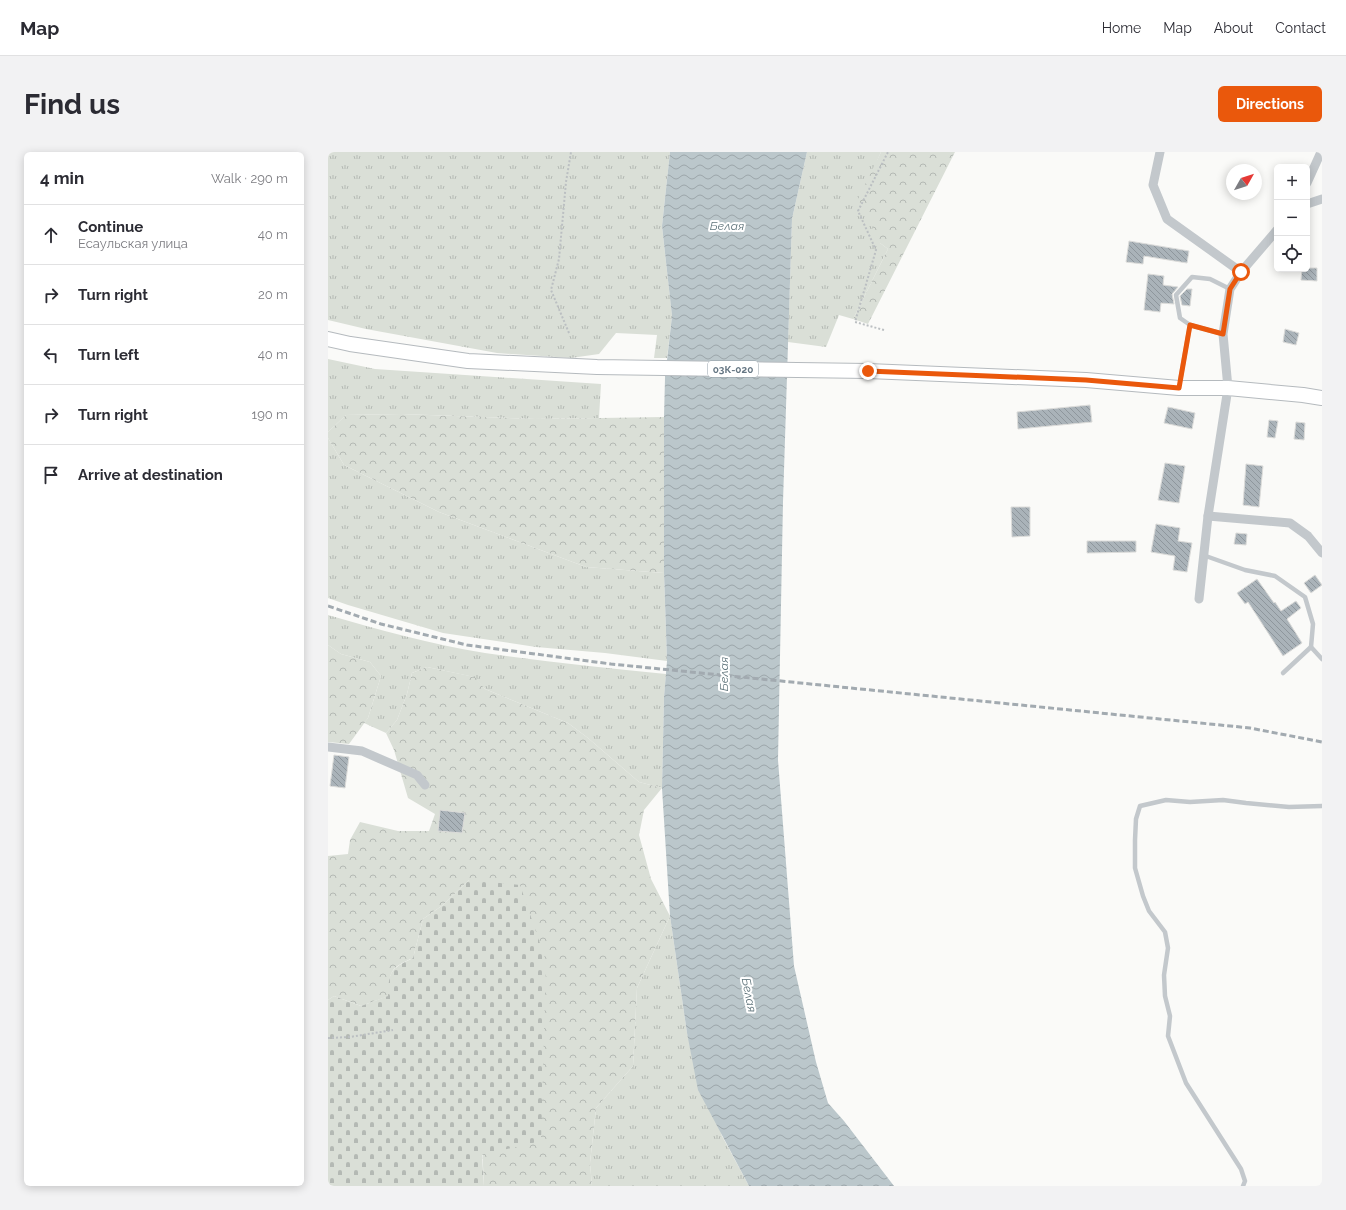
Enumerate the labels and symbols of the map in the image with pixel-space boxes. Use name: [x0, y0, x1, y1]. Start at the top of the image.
north arrow: [1226, 164, 1262, 200]
water label: Белая: [710, 219, 745, 233]
route start: [1232, 263, 1250, 281]
road number: 03К-020: [708, 361, 758, 377]
route end: [859, 362, 877, 380]
water label: Белая: [717, 656, 731, 691]
water label: Белая: [739, 977, 759, 1014]

